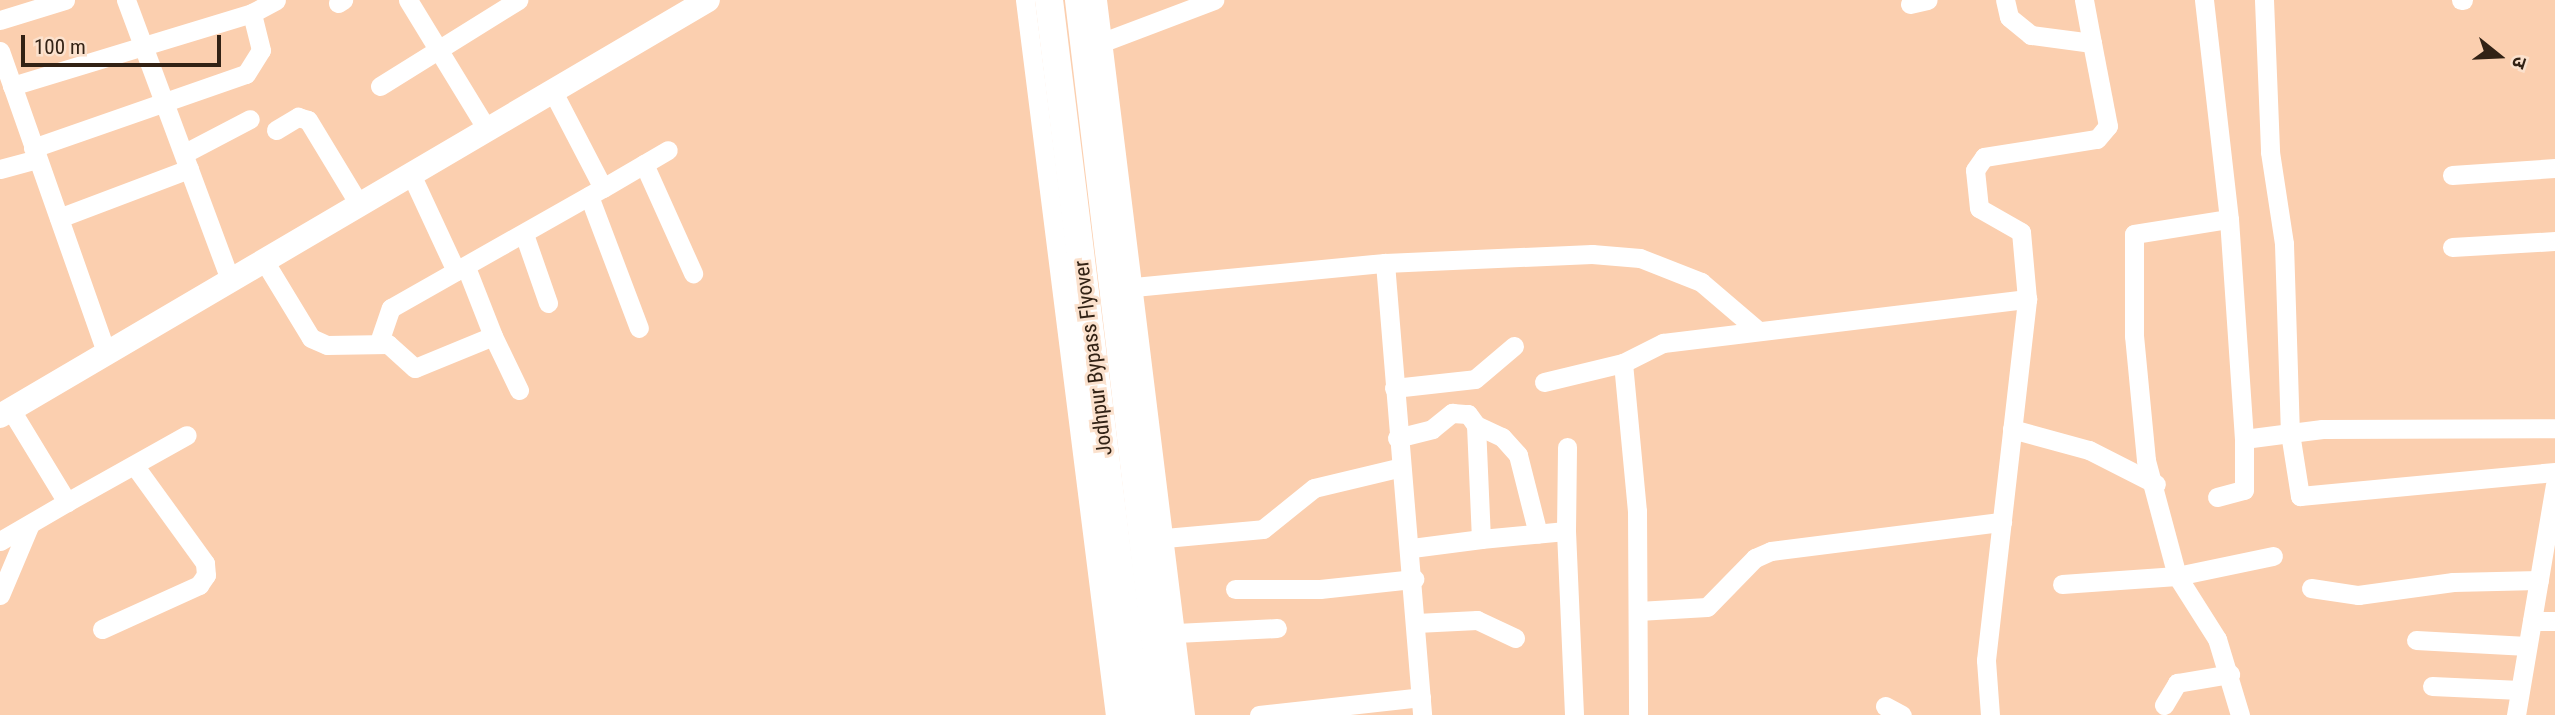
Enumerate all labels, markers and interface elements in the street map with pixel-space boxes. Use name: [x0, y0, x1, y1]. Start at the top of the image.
scale bar: [24, 21, 224, 65]
north arrow: [2464, 21, 2534, 91]
text: 100 m: [34, 35, 86, 59]
text: उ: [2507, 54, 2532, 71]
street label: Jodhpur Bypass Flyover: [1069, 259, 1117, 457]

